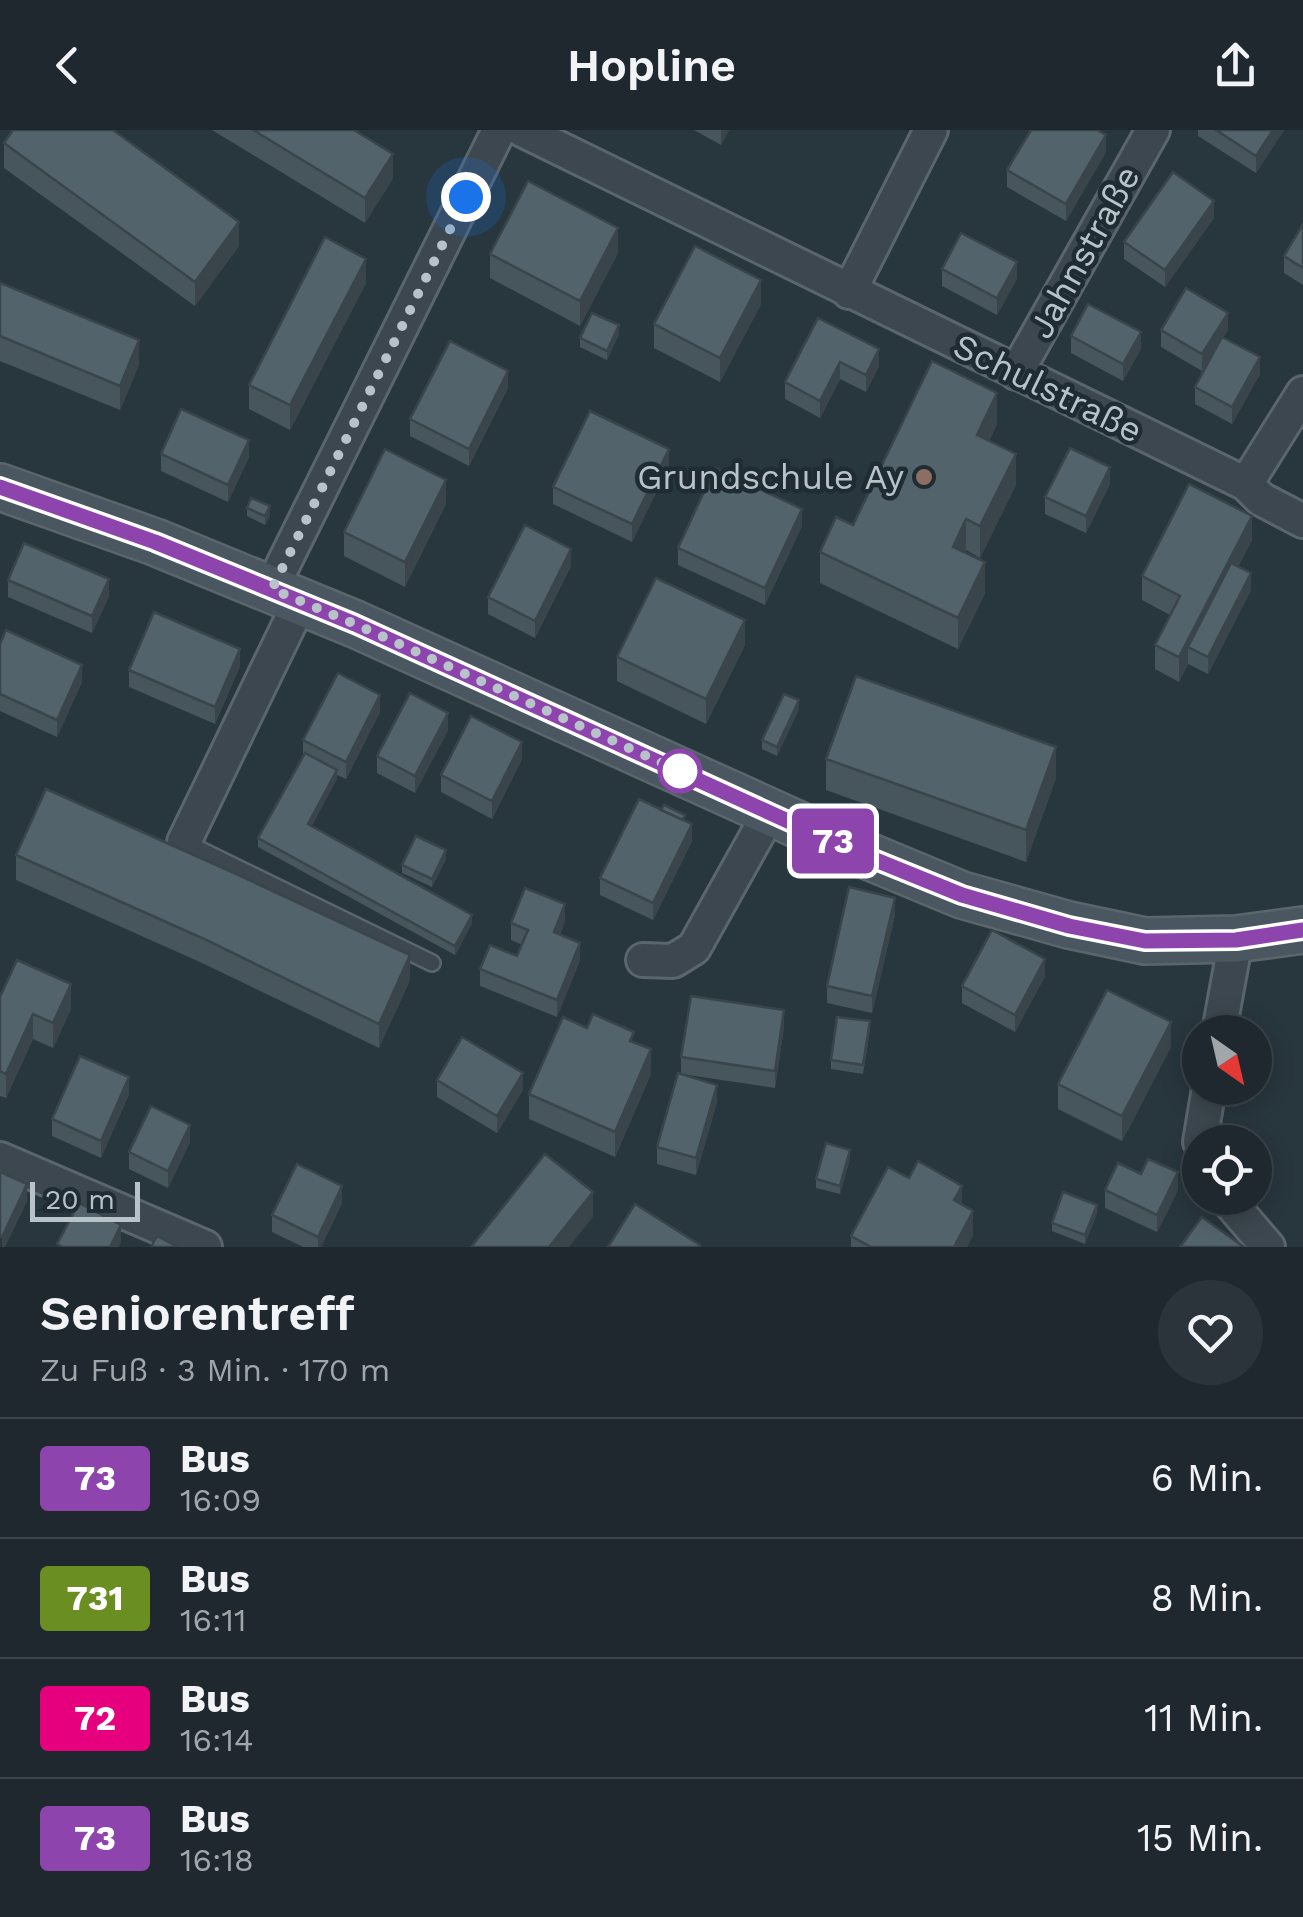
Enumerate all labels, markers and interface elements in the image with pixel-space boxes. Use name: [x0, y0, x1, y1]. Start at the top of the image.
icon: back: [40, 38, 95, 93]
icon: share: [1208, 38, 1263, 93]
text: Hopline: [567, 39, 736, 92]
street label: Jahnstraße: [1019, 158, 1149, 346]
your location: [441, 172, 491, 222]
street label: Schulstraße: [947, 324, 1149, 452]
place label: Grundschule Ay: [637, 456, 904, 498]
marker: Grundschule Ay: [913, 466, 935, 488]
unlabelled marker: [659, 750, 701, 792]
line badge: 73: [788, 808, 878, 874]
text: 73: [812, 820, 854, 862]
north arrow: [1182, 1015, 1272, 1105]
map controls: [1182, 1015, 1272, 1215]
button: locate: [1182, 1125, 1272, 1215]
scale bar: [30, 1177, 140, 1222]
text: 20 m: [45, 1183, 115, 1216]
button: heart: [1158, 1280, 1263, 1385]
text: Seniorentreff: [40, 1285, 355, 1342]
text: Zu Fuß · 3 Min. · 170 m: [40, 1351, 390, 1389]
text: Bus: [180, 1437, 250, 1481]
text: 6 Min.: [1151, 1456, 1263, 1500]
text: 73: [74, 1457, 116, 1499]
text: 16:09: [180, 1481, 261, 1519]
text: Bus: [180, 1557, 250, 1601]
text: 8 Min.: [1150, 1576, 1263, 1620]
text: 731: [66, 1577, 124, 1619]
text: 16:11: [180, 1601, 246, 1639]
text: Bus: [180, 1677, 250, 1721]
text: 11 Min.: [1144, 1696, 1263, 1740]
text: 72: [74, 1697, 116, 1739]
text: 16:14: [180, 1721, 253, 1759]
text: Bus: [180, 1797, 250, 1841]
text: 15 Min.: [1137, 1816, 1263, 1860]
text: 73: [74, 1817, 116, 1859]
text: 16:18: [180, 1841, 254, 1879]

